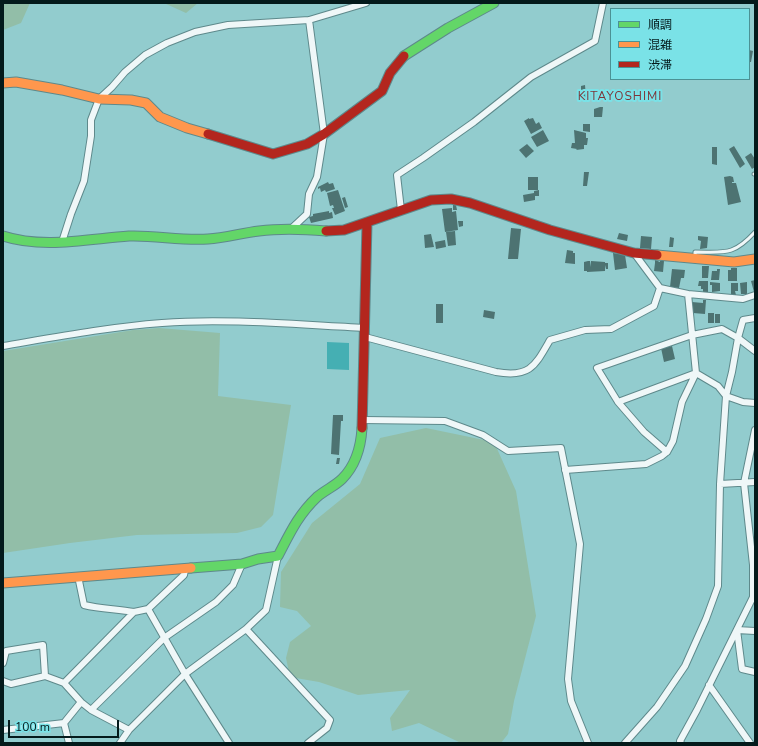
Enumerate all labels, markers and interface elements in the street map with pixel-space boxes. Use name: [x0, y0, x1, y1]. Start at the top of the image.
legend: [610, 8, 750, 80]
text: 順調: [648, 17, 672, 33]
text: 混雑: [648, 37, 672, 53]
text: 渋滞: [648, 57, 672, 73]
district label: KITAYOSHIMI: [578, 90, 662, 104]
scale bar: [10, 712, 121, 738]
text: 100 m: [15, 719, 50, 735]

